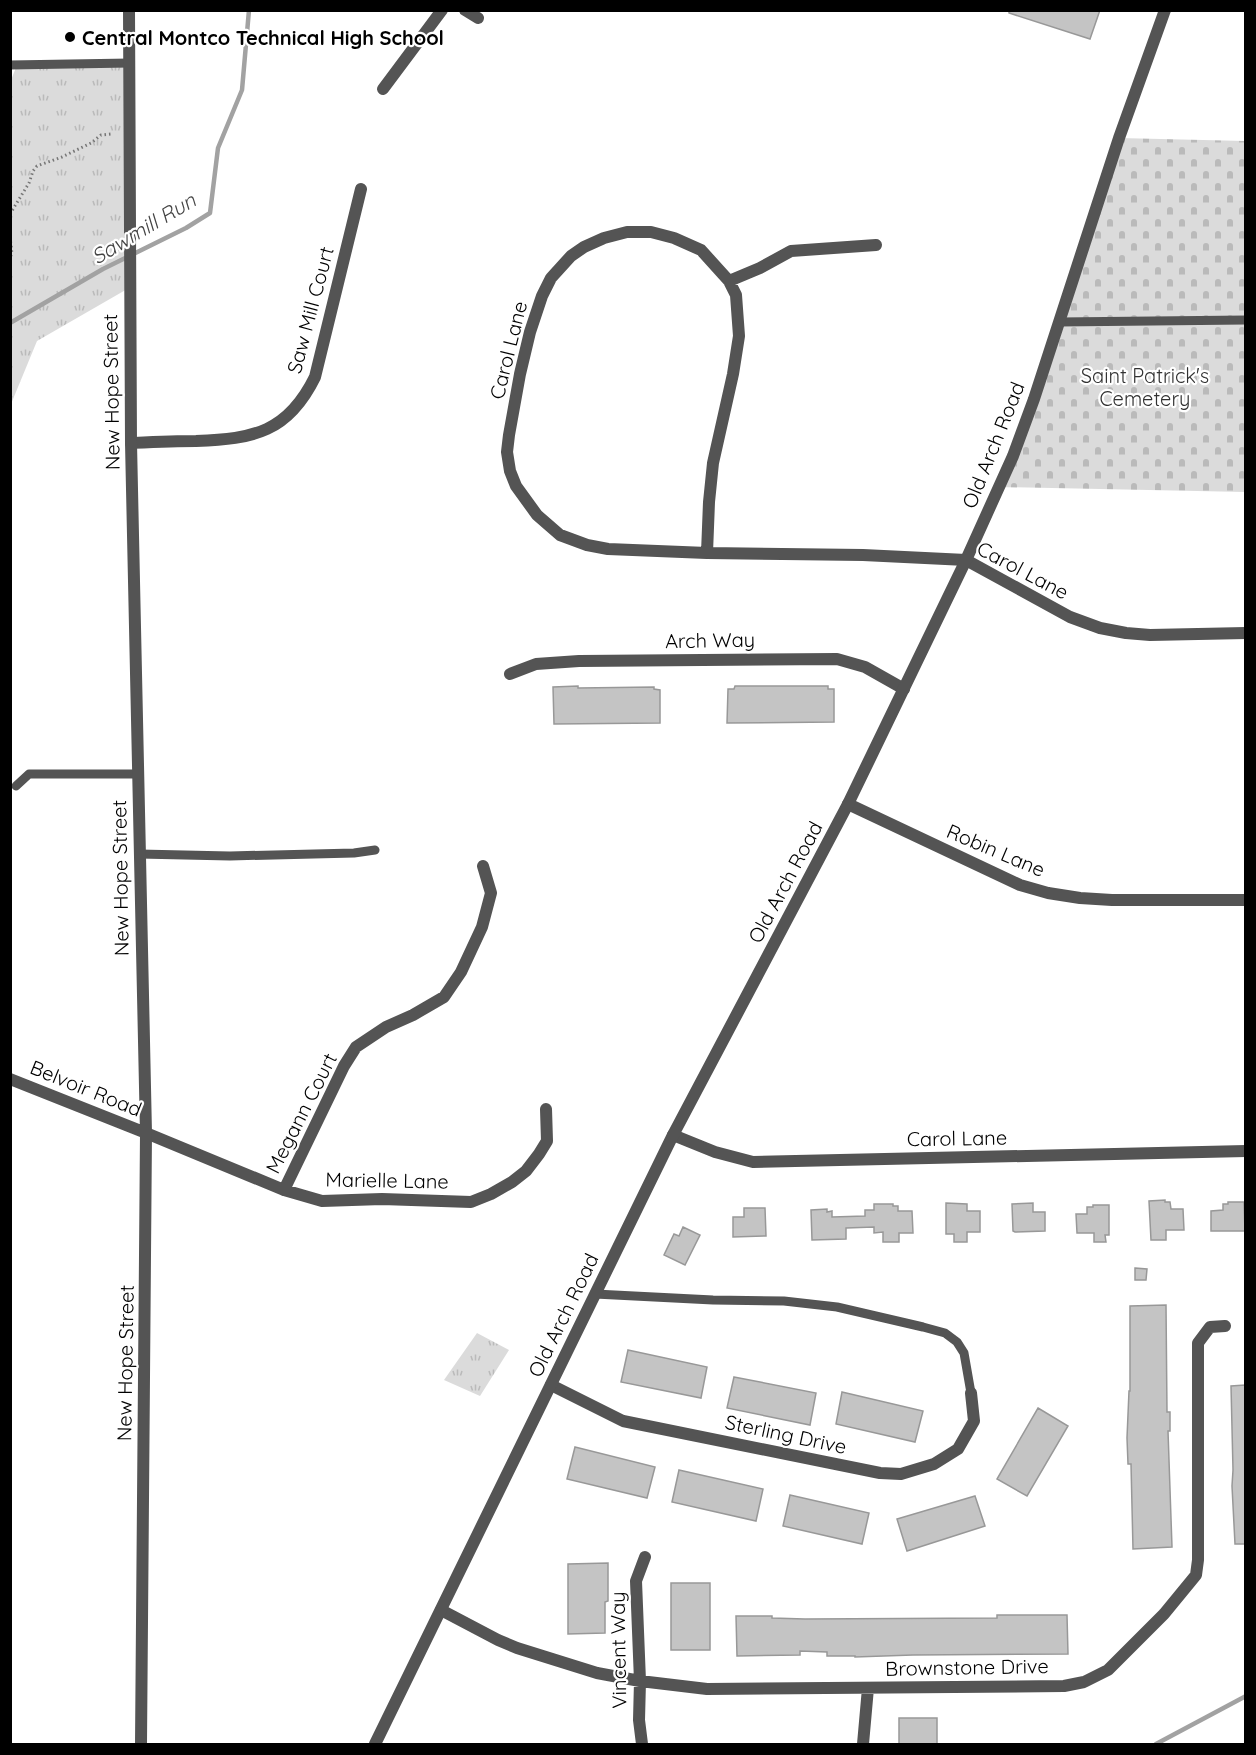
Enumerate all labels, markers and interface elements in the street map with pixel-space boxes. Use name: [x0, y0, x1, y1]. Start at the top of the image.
place label: Central Montco Technical High School: [82, 25, 444, 50]
marker: Central Montco Technical High School: [63, 30, 77, 44]
water label: Sawmill Run: [86, 186, 201, 269]
street label: Saw Mill Court: [281, 244, 339, 376]
street label: Carol Lane: [484, 298, 532, 402]
street label: New Hope Street: [97, 313, 125, 470]
park label: Saint Patrick's Cemetery: [1081, 363, 1209, 411]
street label: Old Arch Road: [956, 378, 1030, 512]
street label: Carol Lane: [973, 535, 1073, 605]
street label: Arch Way: [665, 627, 755, 653]
street label: New Hope Street: [106, 799, 134, 956]
street label: Old Arch Road: [742, 817, 828, 947]
street label: Robin Lane: [943, 818, 1049, 882]
street label: Megann Court: [260, 1048, 342, 1177]
street label: Belvoir Road: [27, 1054, 145, 1122]
street label: Carol Lane: [907, 1125, 1007, 1151]
street label: Marielle Lane: [325, 1166, 449, 1194]
street label: Old Arch Road: [522, 1249, 604, 1381]
street label: New Hope Street: [111, 1284, 139, 1441]
street label: Sterling Drive: [723, 1409, 849, 1459]
street label: Vincent Way: [604, 1591, 632, 1709]
street label: Brownstone Drive: [885, 1653, 1049, 1681]

